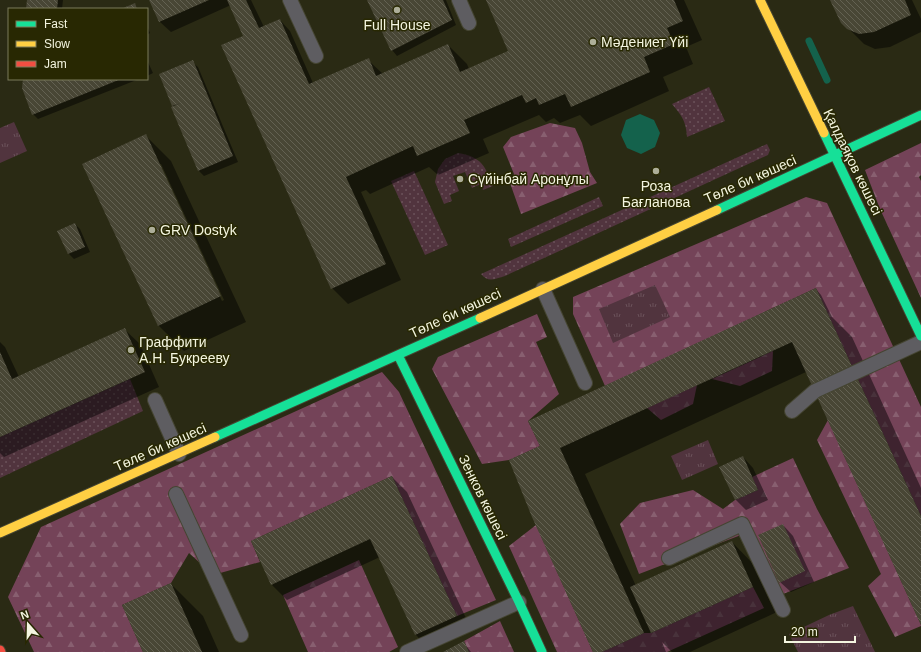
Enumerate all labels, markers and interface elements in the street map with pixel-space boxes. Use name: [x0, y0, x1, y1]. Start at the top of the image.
marker: Full House: [392, 5, 402, 15]
legend: [8, 8, 148, 80]
text: Fast: [44, 17, 68, 31]
place label: Full House: [364, 17, 431, 33]
place label: Мәдениет Үйі: [601, 34, 688, 50]
text: Slow: [44, 37, 70, 51]
marker: Мәдениет Үйі: [588, 37, 598, 47]
text: Jam: [44, 57, 67, 71]
street label: Қалдаяқов көшесі: [820, 106, 886, 218]
street label: Төле би көшесі: [702, 152, 798, 206]
marker: Роза Бағланова: [651, 166, 661, 176]
place label: Сүйінбай Аронұлы: [468, 171, 589, 187]
marker: Сүйінбай Аронұлы: [455, 174, 465, 184]
place label: Роза Бағланова: [622, 178, 691, 210]
place label: GRV Dostyk: [160, 222, 238, 238]
marker: GRV Dostyk: [147, 225, 157, 235]
street label: Төле би көшесі: [407, 285, 503, 341]
place label: Граффити А.Н. Букрееву: [139, 334, 230, 366]
marker: Граффити А.Н. Букрееву: [126, 345, 136, 355]
street label: Төле би көшесі: [112, 420, 208, 474]
street label: Зенков көшесі: [456, 452, 510, 542]
north arrow: [8, 604, 48, 644]
text: N: [19, 608, 30, 622]
scale bar: [785, 618, 855, 644]
text: 20 m: [791, 625, 818, 639]

